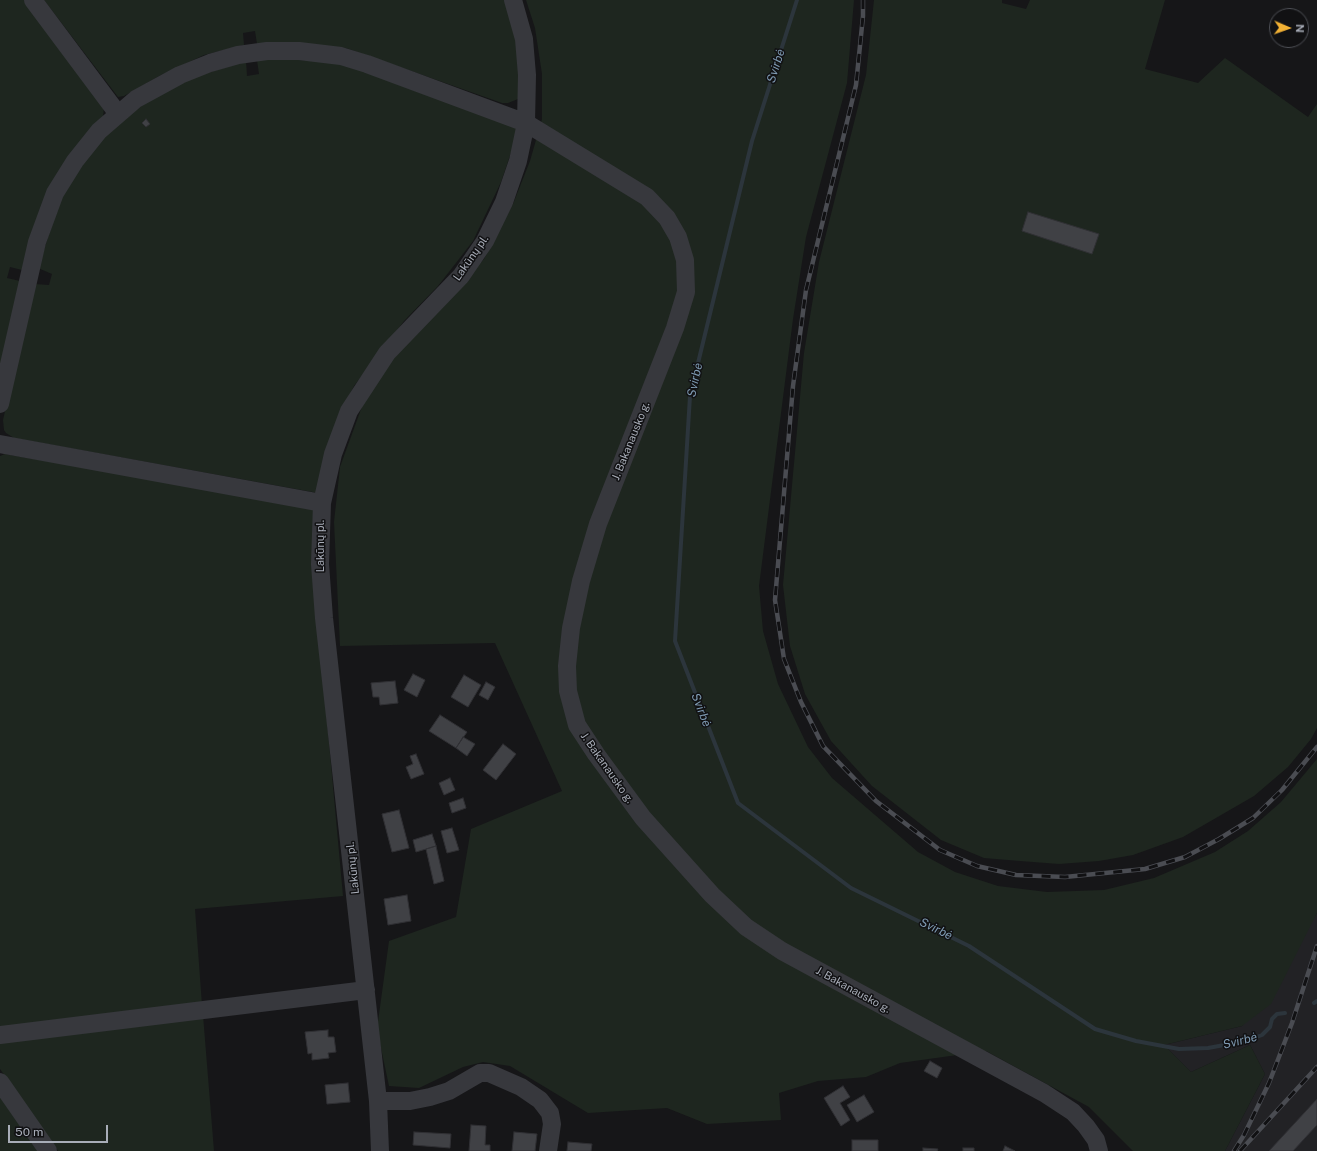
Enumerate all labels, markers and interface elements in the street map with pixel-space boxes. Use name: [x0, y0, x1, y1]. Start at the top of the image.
north arrow: [1269, 8, 1309, 48]
text: N: [1294, 24, 1306, 33]
water label: Svirbė: [764, 47, 788, 85]
street label: Lakūnų pl.: [451, 233, 491, 283]
water label: Svirbė: [684, 362, 706, 398]
street label: J. Bakanausko g.: [609, 400, 653, 482]
street label: Lakūnų pl.: [314, 520, 328, 572]
water label: Svirbė: [688, 691, 714, 729]
street label: J. Bakanausko g.: [578, 730, 636, 806]
street label: Lakūnų pl.: [344, 841, 362, 895]
water label: Svirbė: [917, 915, 955, 943]
street label: J. Bakanausko g.: [813, 964, 893, 1016]
water label: Svirbė: [1221, 1030, 1259, 1052]
scale bar: [10, 1117, 110, 1143]
text: 50 m: [15, 1125, 43, 1139]

